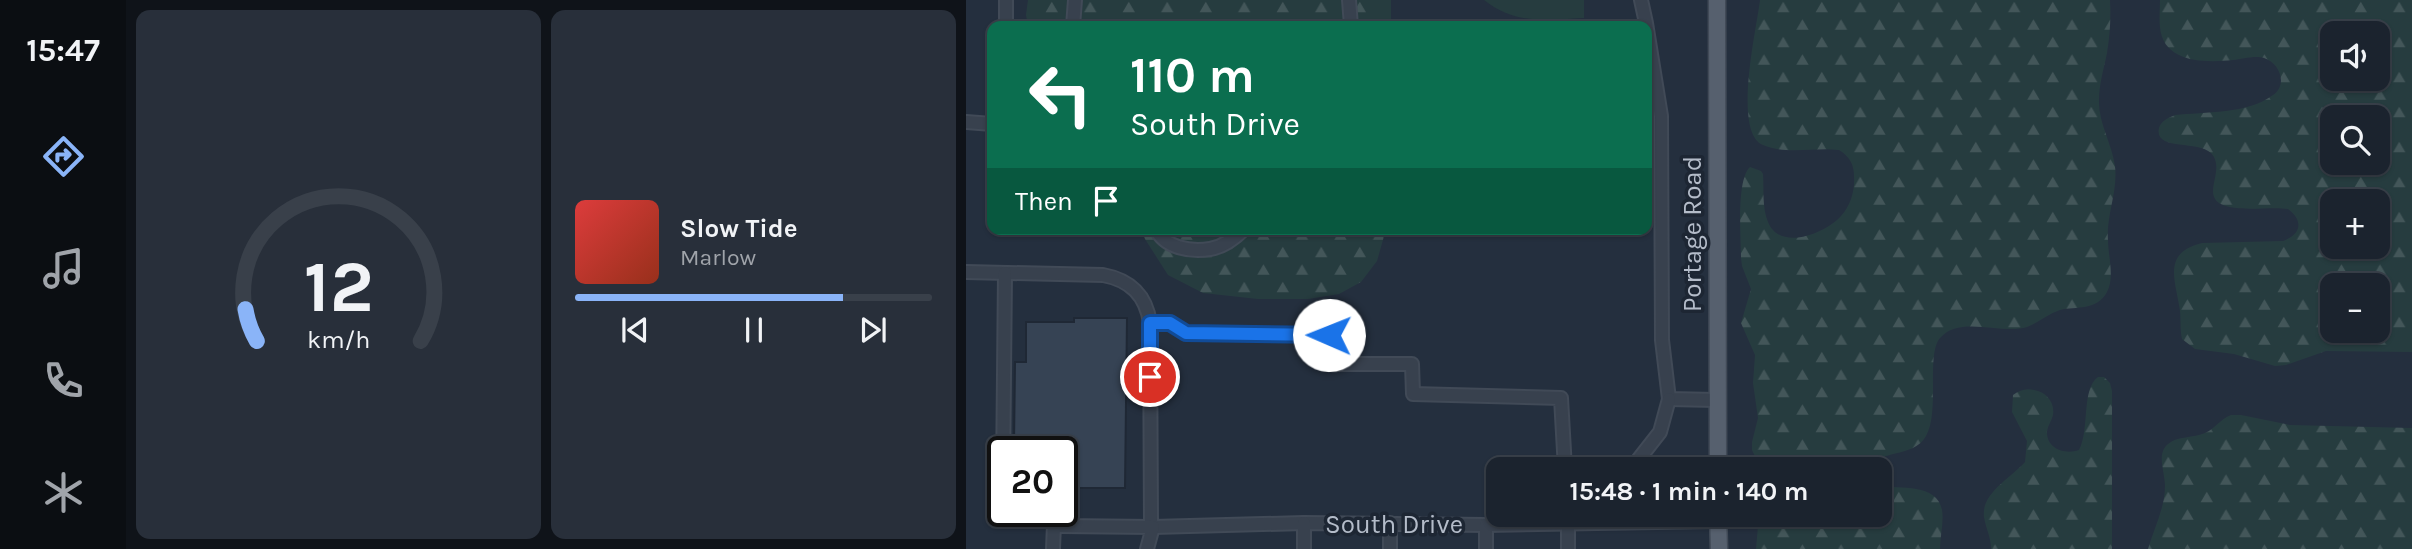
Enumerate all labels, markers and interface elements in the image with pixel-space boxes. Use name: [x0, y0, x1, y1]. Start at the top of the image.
map controls: [2320, 21, 2390, 343]
button: sound: [2320, 21, 2390, 91]
text: 15:47: [26, 32, 100, 69]
text: 110 m: [1130, 47, 1255, 104]
icon: left: [1015, 49, 1106, 140]
button: search: [2320, 105, 2390, 175]
text: South Drive: [1130, 106, 1300, 143]
icon: directions: [39, 132, 88, 181]
street label: Portage Road: [1677, 156, 1708, 312]
icon: arrive: [1087, 182, 1125, 220]
text: Then: [1015, 186, 1073, 217]
button: +: [2320, 189, 2390, 259]
text: Slow Tide: [680, 213, 798, 244]
icon: music: [39, 244, 88, 293]
text: 12: [304, 244, 374, 329]
text: Marlow: [680, 244, 756, 271]
button: −: [2320, 273, 2390, 343]
position arrow: [1292, 298, 1366, 372]
icon: previous: [616, 311, 654, 349]
icon: pause: [735, 311, 773, 349]
icon: next: [854, 311, 892, 349]
text: km/h: [307, 324, 370, 353]
pin: [1120, 347, 1180, 407]
icon: phone: [39, 356, 88, 405]
icon: arrive: [1131, 358, 1169, 396]
speed limit sign: 20: [987, 436, 1078, 527]
icon: climate: [39, 468, 88, 517]
text: 15:48 · 1 min · 140 m: [1570, 476, 1808, 507]
street label: South Drive: [1325, 509, 1463, 540]

